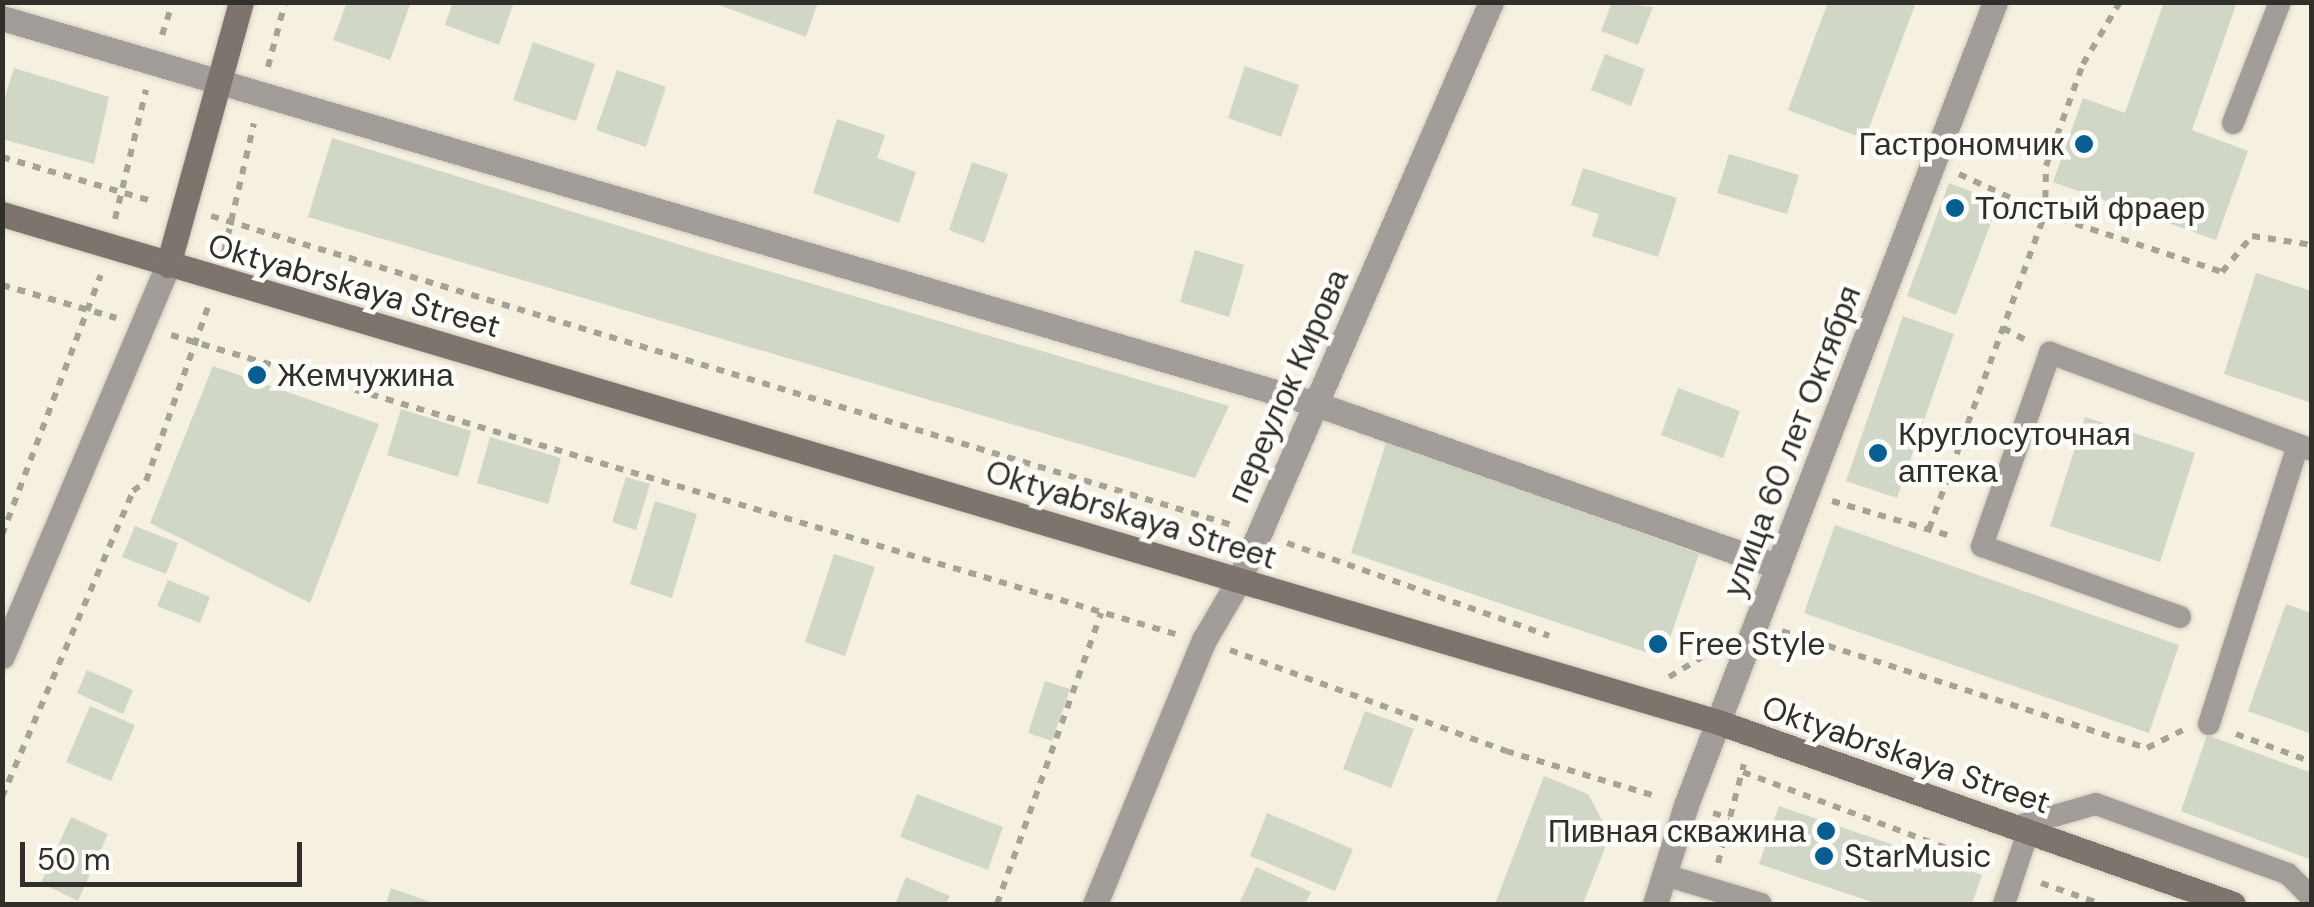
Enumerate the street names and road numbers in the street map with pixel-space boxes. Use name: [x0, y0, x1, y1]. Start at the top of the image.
street label: Oktyabrskaya Street: [204, 226, 504, 346]
street label: переулок Кирова: [1219, 263, 1357, 509]
street label: улица 60 лет Октября: [1715, 280, 1869, 602]
street label: Oktyabrskaya Street: [981, 453, 1281, 577]
street label: Oktyabrskaya Street: [1757, 688, 2055, 822]

